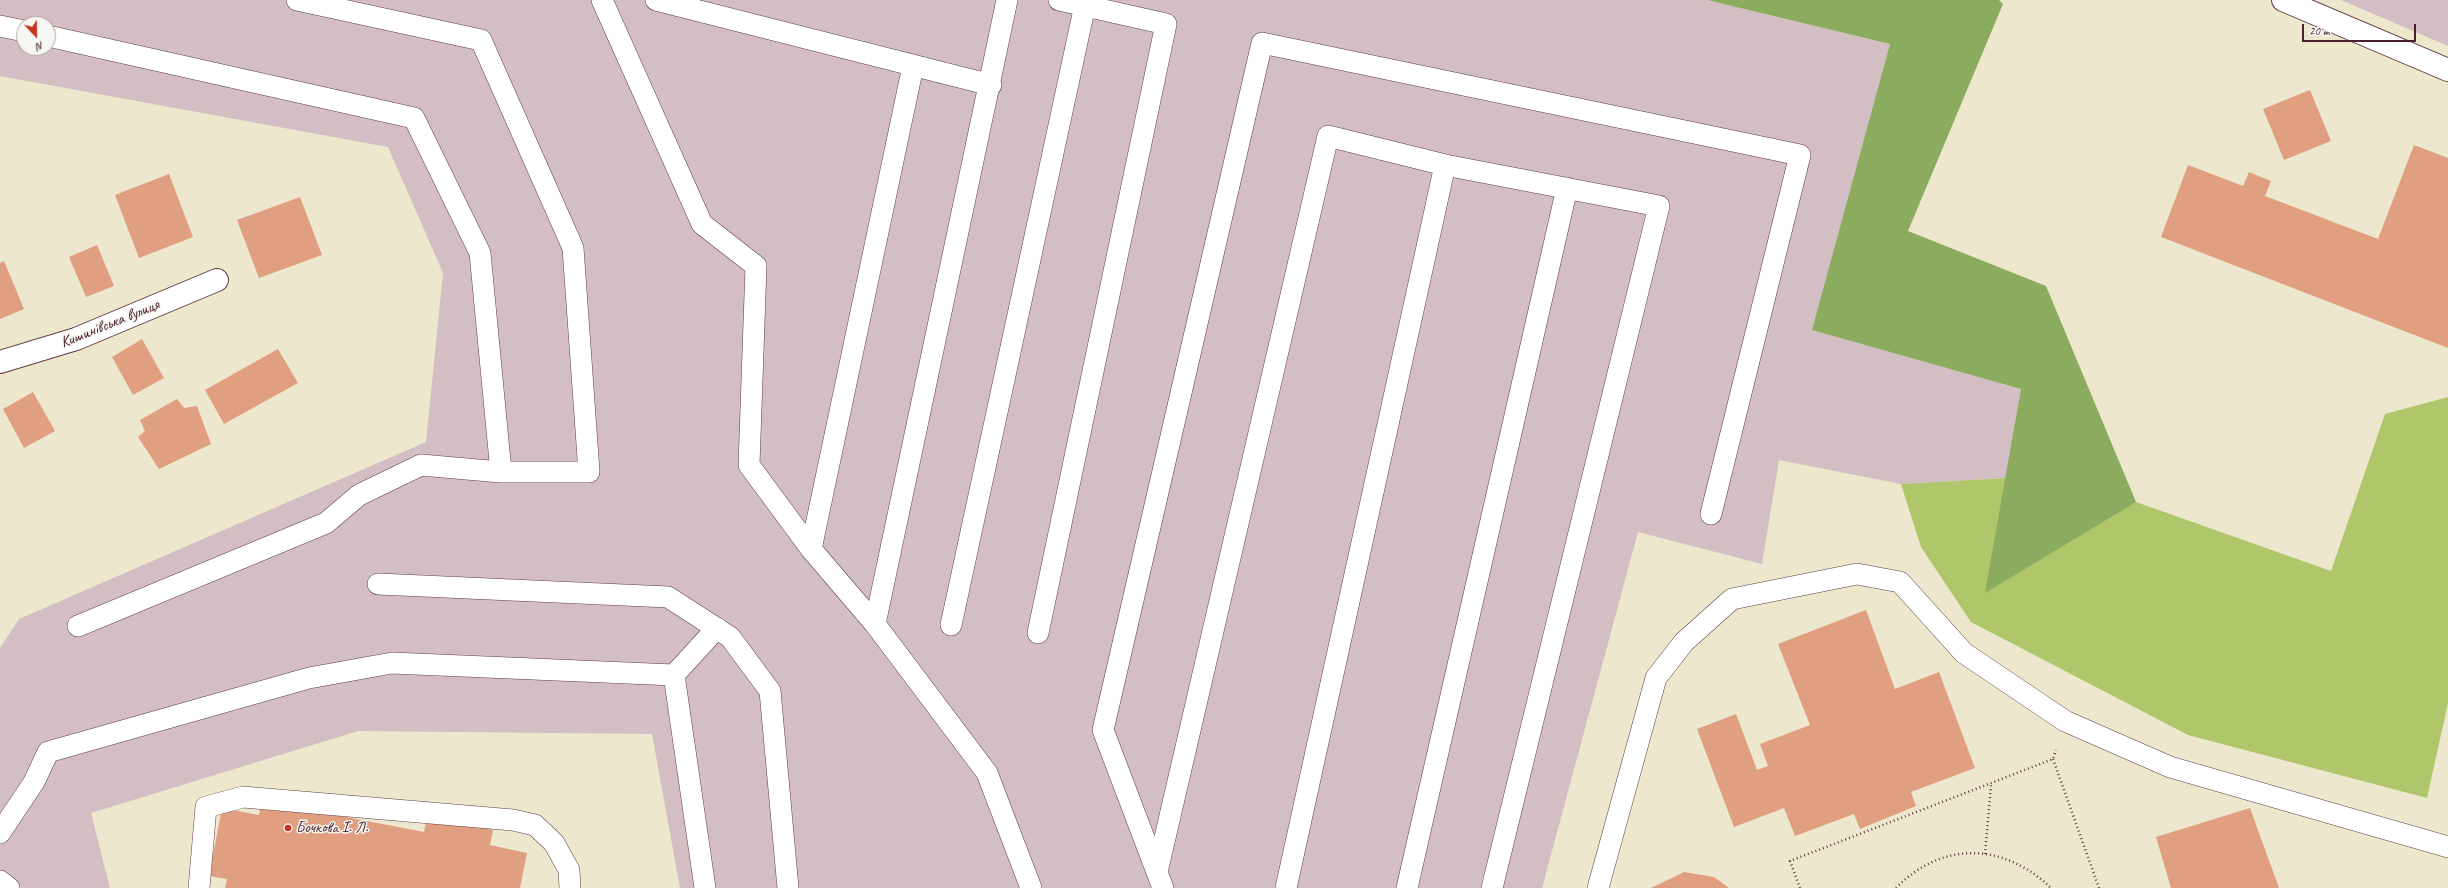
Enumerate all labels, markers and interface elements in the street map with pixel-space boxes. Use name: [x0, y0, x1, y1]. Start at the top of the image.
north arrow: [16, 16, 56, 56]
scale bar: [2304, 16, 2418, 42]
text: 20 m: [2309, 23, 2329, 39]
text: N: [34, 38, 46, 54]
street label: Кишинівська вулиця: [58, 295, 162, 353]
place label: Бочкова І. Л.: [296, 818, 368, 838]
marker: Бочкова І. Л.: [283, 823, 293, 833]

